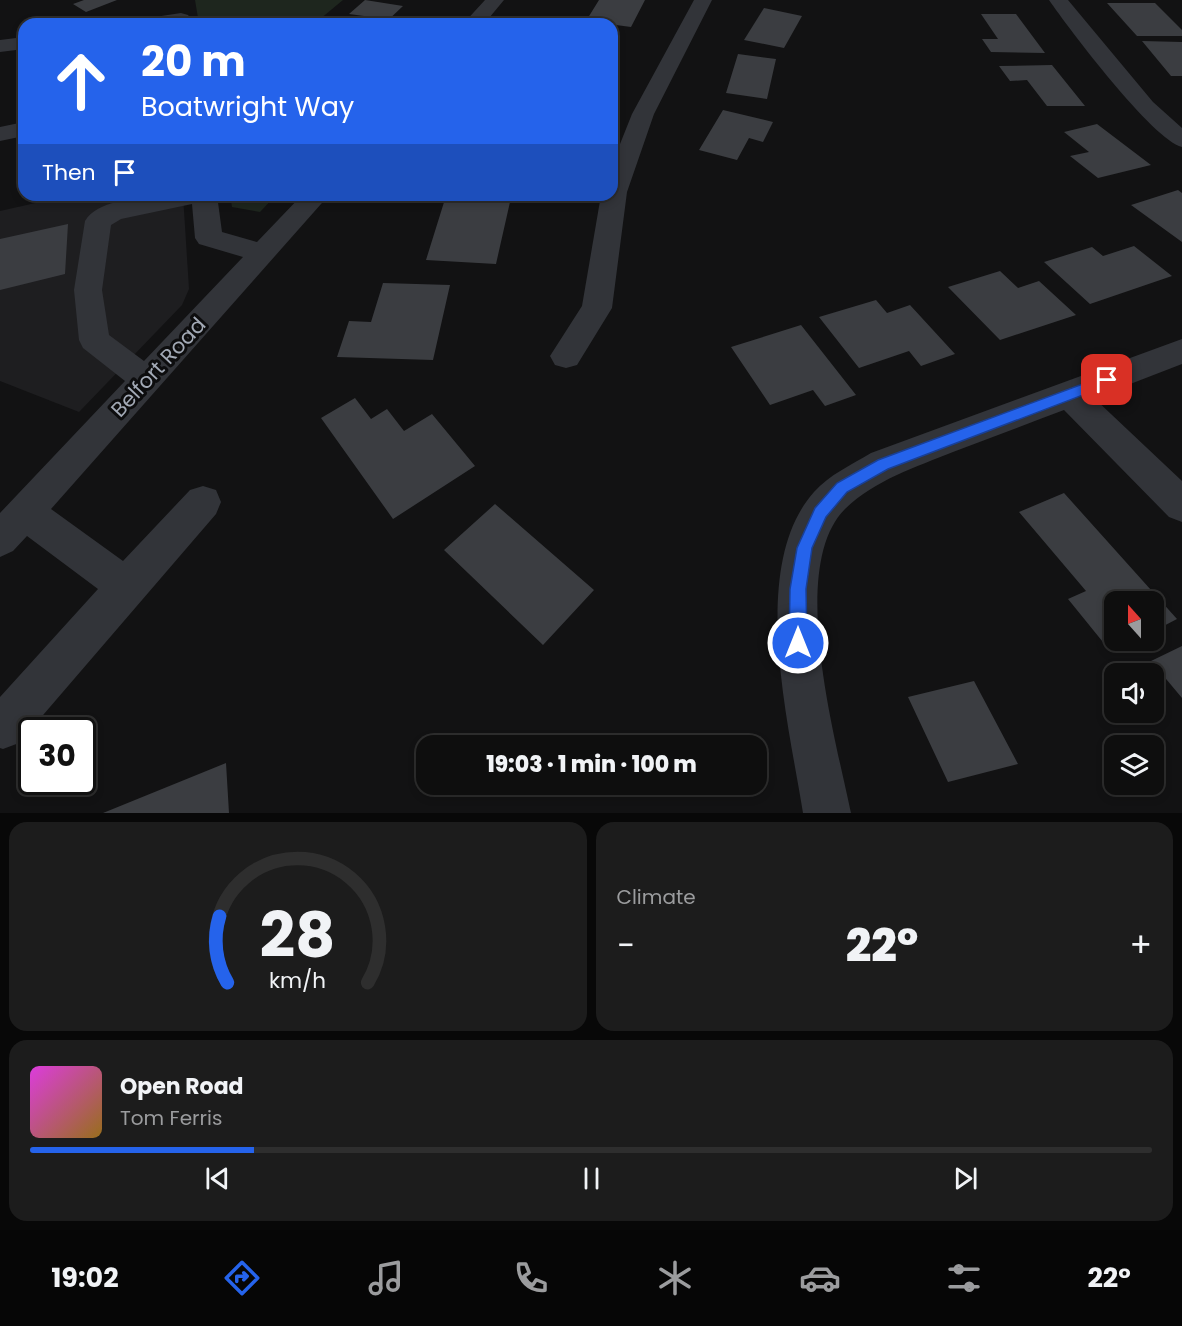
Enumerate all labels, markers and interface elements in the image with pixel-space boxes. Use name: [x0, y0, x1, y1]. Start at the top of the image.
text: 20 m: [141, 32, 246, 91]
icon: ahead: [42, 42, 120, 120]
text: Boatwright Way: [141, 88, 354, 125]
icon: arrive: [108, 156, 141, 189]
text: Then: [42, 157, 96, 188]
street label: Belfort Road: [104, 311, 212, 423]
pin: [1081, 354, 1132, 405]
icon: arrive: [1090, 363, 1123, 396]
north arrow: [1104, 591, 1164, 651]
map controls: [1104, 591, 1164, 795]
position arrow: [766, 611, 830, 675]
button: sound: [1104, 663, 1164, 723]
speed limit sign: 30: [18, 717, 96, 795]
button: layers: [1104, 735, 1164, 795]
text: 19:03 · 1 min · 100 m: [486, 749, 697, 780]
text: Climate: [617, 883, 696, 911]
text: 28: [260, 891, 336, 979]
text: 22°: [846, 914, 918, 977]
text: −: [617, 922, 635, 969]
text: +: [1129, 922, 1152, 969]
text: km/h: [269, 966, 326, 997]
text: Open Road: [120, 1071, 244, 1102]
text: Tom Ferris: [120, 1104, 222, 1132]
icon: previous: [201, 1162, 234, 1195]
icon: pause: [575, 1162, 608, 1195]
icon: next: [949, 1162, 982, 1195]
icon: directions: [221, 1257, 263, 1299]
icon: music: [365, 1257, 407, 1299]
icon: phone: [510, 1257, 552, 1299]
icon: climate: [654, 1257, 696, 1299]
icon: car: [799, 1257, 841, 1299]
icon: filters: [943, 1257, 985, 1299]
text: 19:02: [51, 1259, 119, 1296]
text: 22°: [1087, 1259, 1131, 1296]

